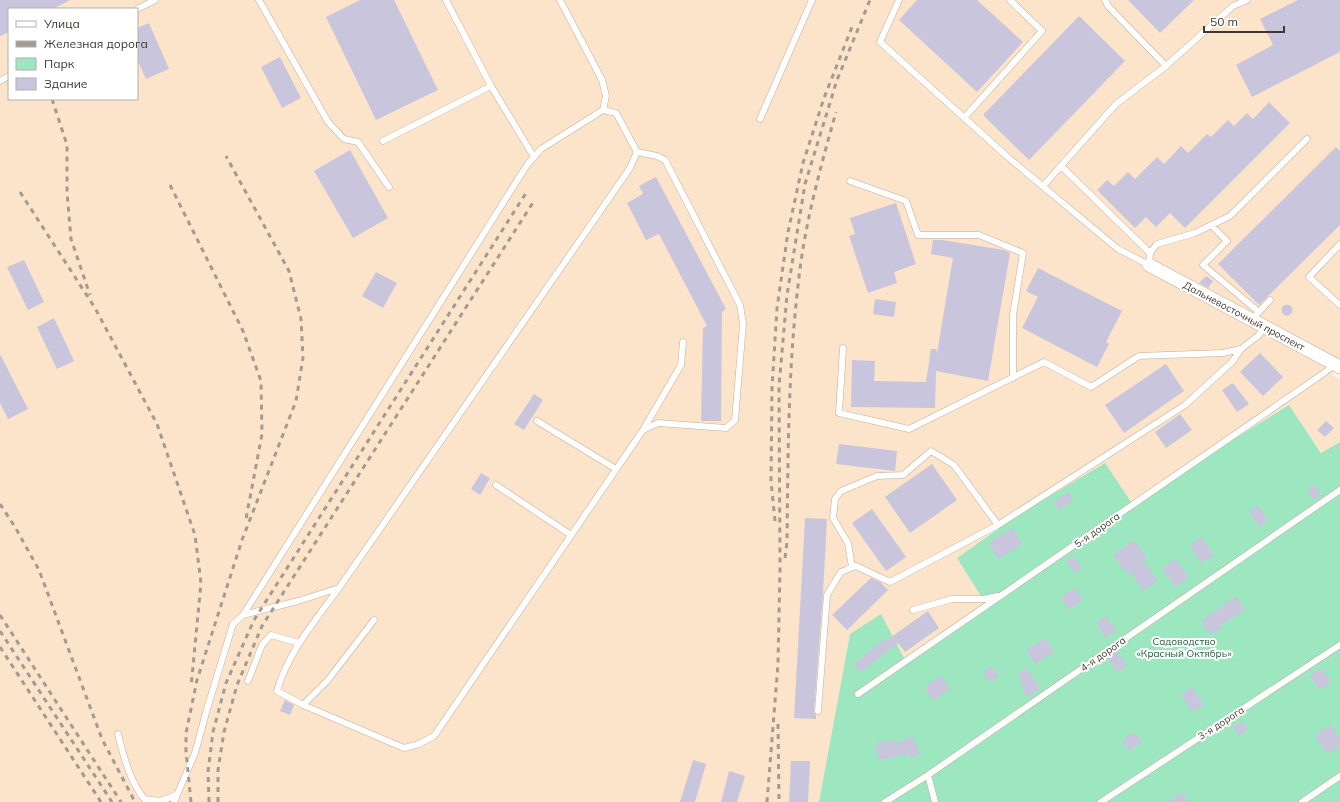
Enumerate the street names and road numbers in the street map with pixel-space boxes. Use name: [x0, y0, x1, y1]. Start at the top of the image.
street label: Дальневосточный проспект: [1181, 278, 1307, 354]
street label: 5-я дорога: [1072, 510, 1122, 550]
street label: 4-я дорога: [1078, 634, 1128, 674]
street label: 3-я дорога: [1195, 703, 1247, 743]

